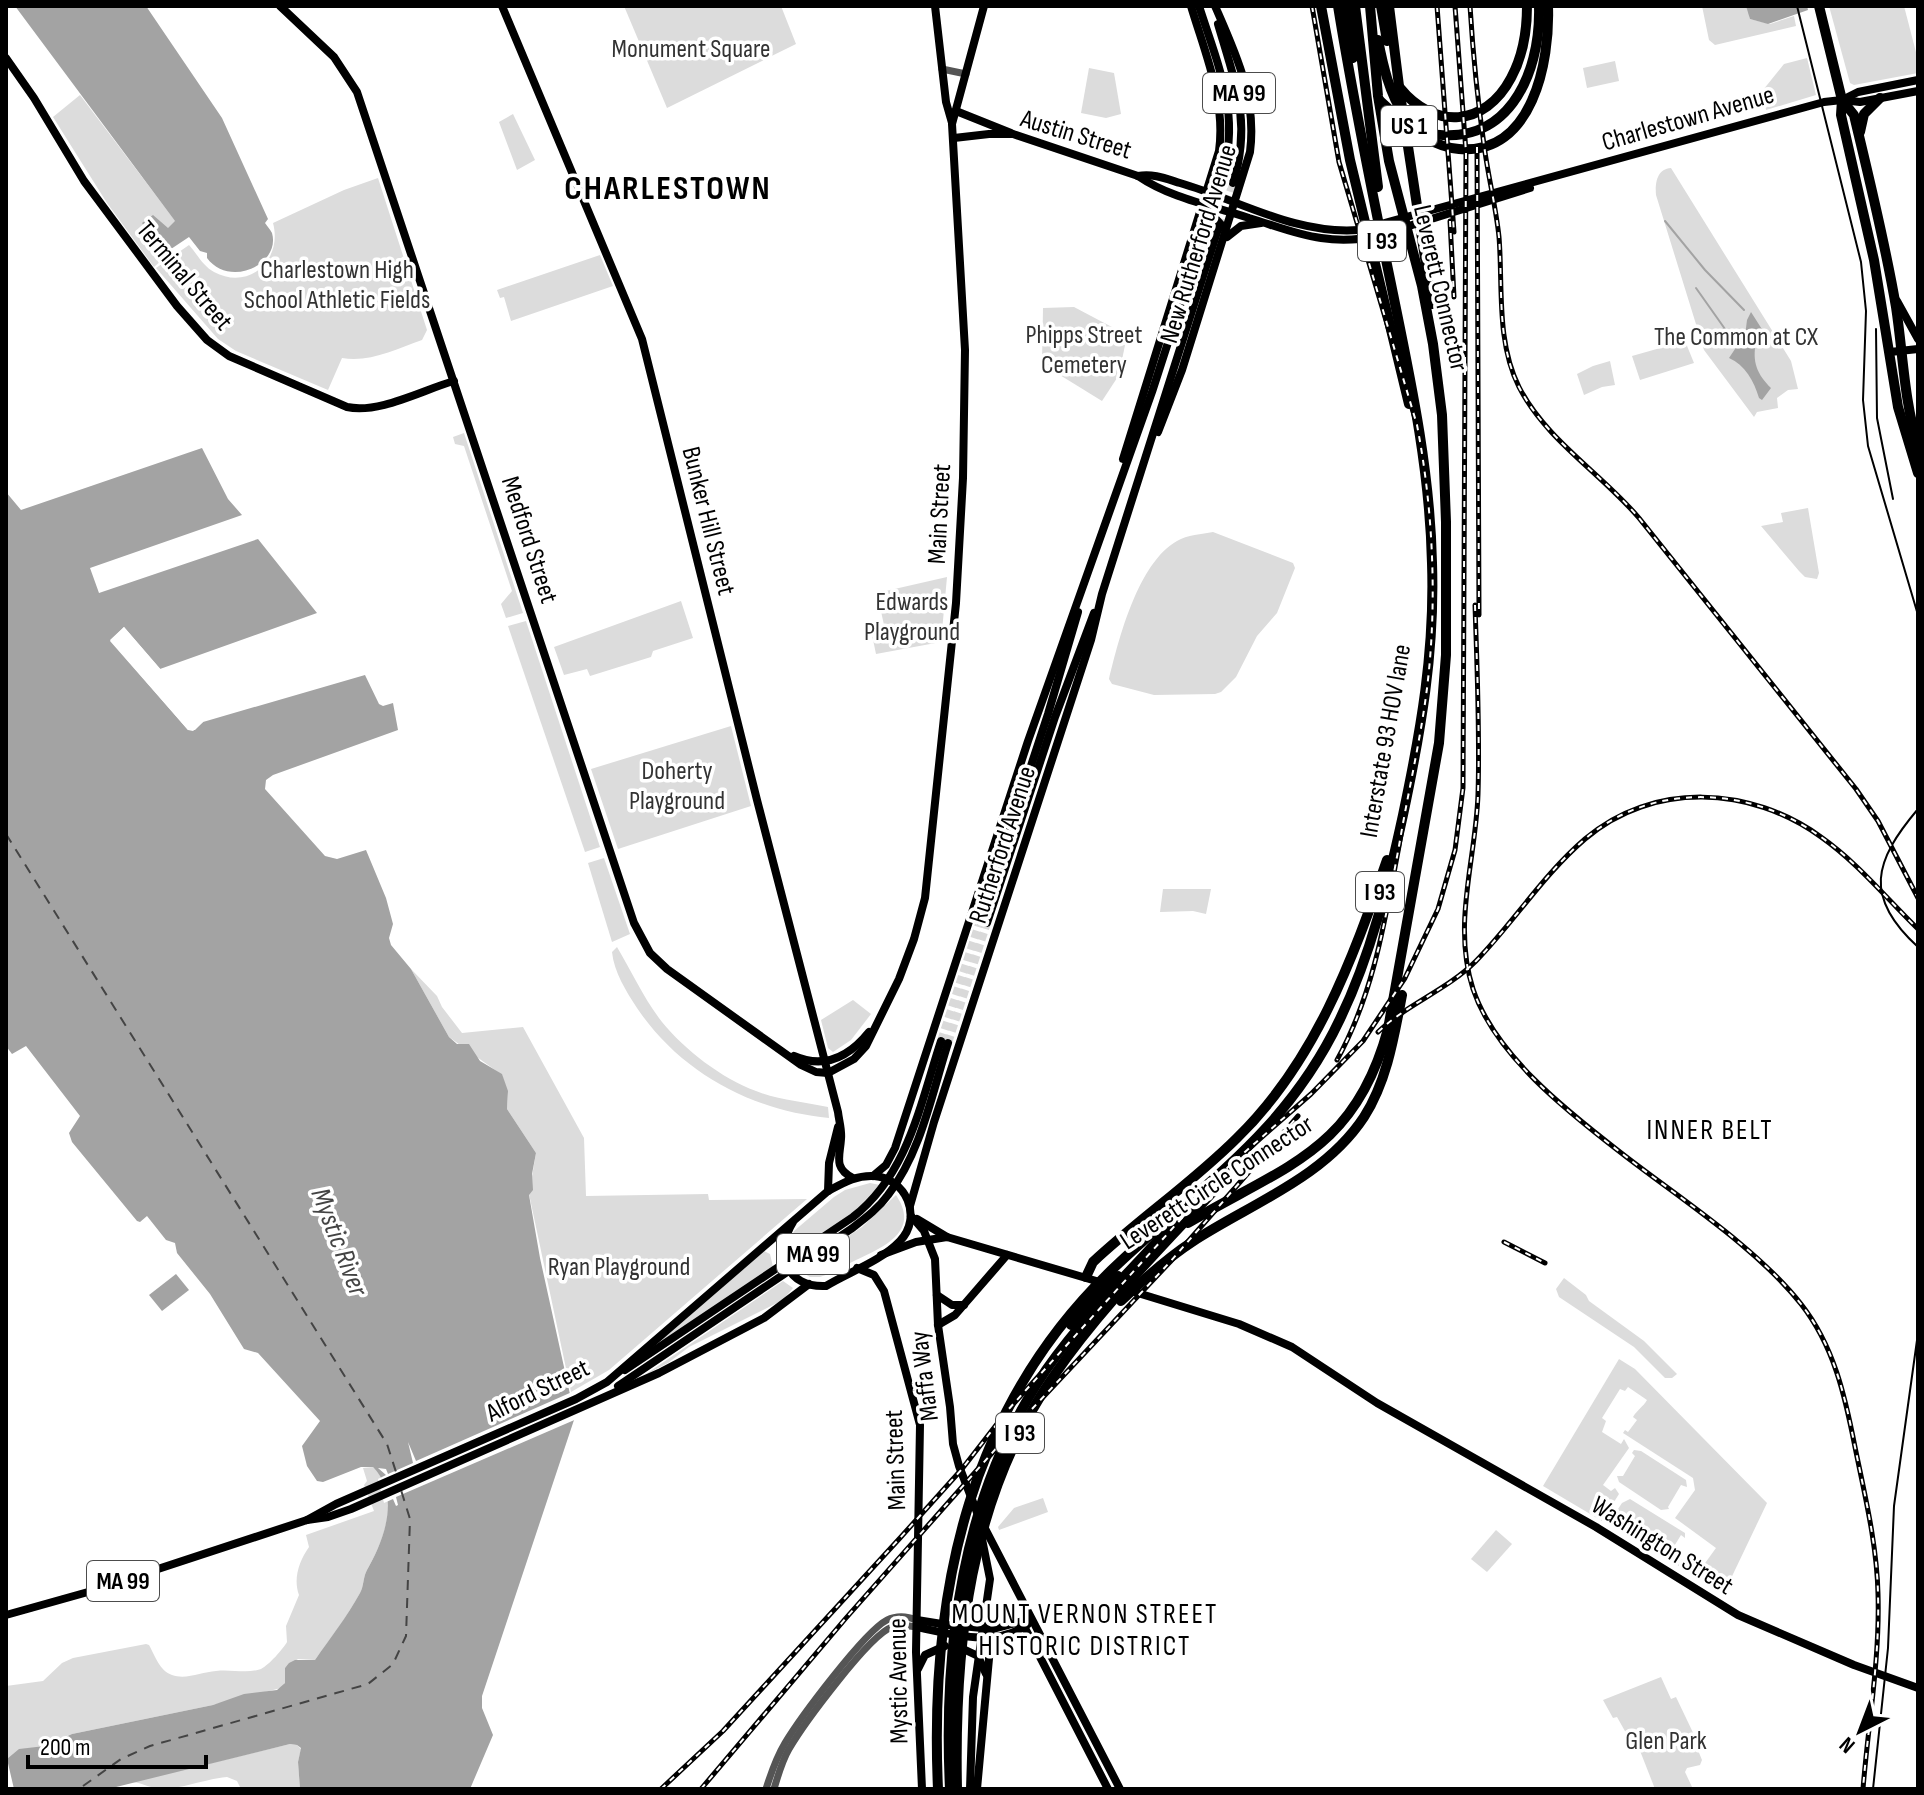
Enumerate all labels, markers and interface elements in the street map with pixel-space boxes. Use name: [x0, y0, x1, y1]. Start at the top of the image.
park label: Monument Square: [611, 34, 771, 65]
road number: MA 99: [1203, 73, 1275, 113]
street label: Charlestown Avenue: [1598, 80, 1778, 158]
street label: Austin Street: [1016, 103, 1135, 167]
road number: US 1: [1381, 106, 1437, 146]
street label: New Rutherford Avenue: [1154, 141, 1244, 347]
district label: CHARLESTOWN: [564, 168, 772, 209]
street label: Leverett Connector: [1406, 202, 1474, 375]
street label: Terminal Street: [129, 215, 239, 337]
road number: I 93: [1358, 221, 1406, 261]
park label: Charlestown High School Athletic Fields: [244, 255, 430, 316]
park label: Phipps Street Cemetery: [1026, 320, 1142, 381]
park label: The Common at CX: [1654, 322, 1818, 353]
street label: Bunker Hill Street: [675, 444, 741, 598]
street label: Main Street: [922, 463, 958, 565]
street label: Medford Street: [494, 473, 564, 607]
park label: Edwards Playground: [864, 587, 960, 648]
street label: Interstate 93 HOV lane: [1354, 642, 1418, 840]
park label: Doherty Playground: [629, 756, 725, 817]
street label: Rutherford Avenue: [963, 762, 1043, 928]
road number: I 93: [1356, 872, 1404, 912]
street label: Leverett Circle Connector: [1115, 1109, 1320, 1257]
district label: INNER BELT: [1646, 1114, 1774, 1147]
water label: Mystic River: [303, 1184, 375, 1301]
road number: MA 99: [777, 1234, 849, 1274]
park label: Ryan Playground: [548, 1252, 690, 1283]
street label: Maffa Way: [904, 1329, 946, 1423]
street label: Alford Street: [480, 1353, 595, 1430]
street label: Main Street: [879, 1409, 913, 1511]
road number: I 93: [996, 1413, 1044, 1453]
street label: Washington Street: [1585, 1490, 1739, 1602]
road number: MA 99: [87, 1561, 159, 1601]
district label: MOUNT VERNON STREET HISTORIC DISTRICT: [952, 1598, 1218, 1663]
street label: Mystic Avenue: [882, 1618, 916, 1744]
north arrow: [1820, 1691, 1900, 1771]
scale bar: [28, 1719, 206, 1769]
park label: Glen Park: [1625, 1726, 1707, 1757]
text: N: [1834, 1731, 1861, 1759]
text: 200 m: [40, 1733, 91, 1762]

